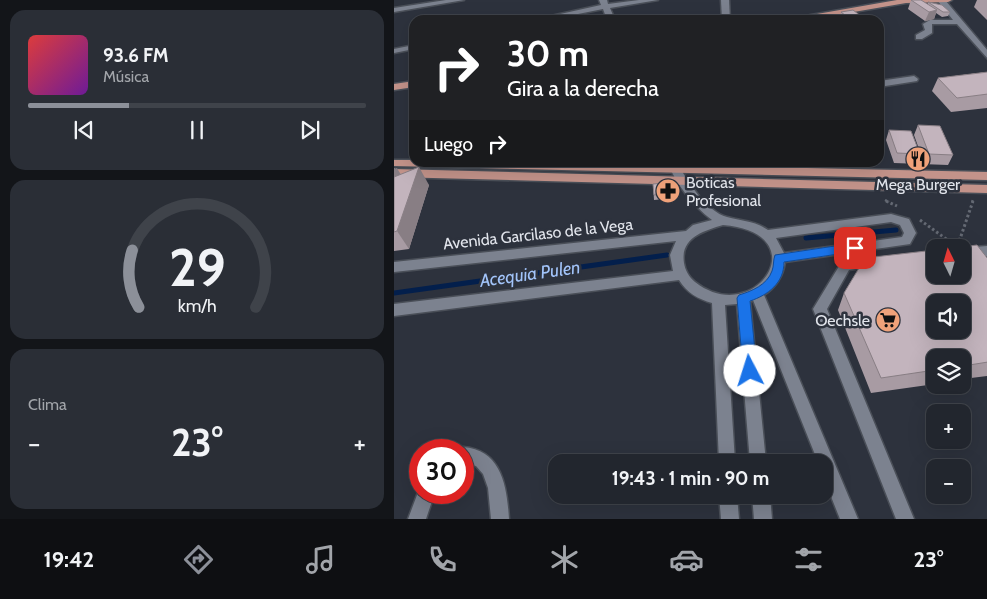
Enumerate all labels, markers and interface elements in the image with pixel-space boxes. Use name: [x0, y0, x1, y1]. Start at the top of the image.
text: 30 m: [507, 32, 589, 75]
icon: right: [424, 35, 489, 100]
text: 93.6 FM: [103, 44, 169, 67]
text: Música: [103, 67, 149, 86]
text: Gira a la derecha: [507, 75, 659, 102]
icon: previous: [70, 116, 98, 144]
icon: pause: [183, 116, 211, 144]
icon: next: [296, 116, 324, 144]
icon: right: [483, 130, 511, 158]
text: Luego: [424, 133, 473, 156]
restaurant icon: Mega Burger: [905, 146, 931, 172]
place label: Boticas Profesional: [686, 173, 761, 210]
place label: Mega Burger: [876, 175, 961, 194]
pharmacy icon: Boticas Profesional: [655, 178, 681, 204]
street label: Avenida Garcilaso de la Vega: [442, 215, 634, 253]
pin: [834, 227, 876, 269]
icon: arrive: [841, 234, 869, 262]
text: 29: [169, 236, 225, 299]
north arrow: [926, 239, 972, 284]
map controls: [926, 239, 971, 504]
water label: Acequia Pulen: [477, 256, 582, 292]
button: sound: [926, 294, 971, 339]
text: km/h: [177, 295, 217, 316]
supermarket icon: Oechsle: [875, 307, 901, 333]
place label: Oechsle: [815, 311, 870, 330]
position arrow: [723, 344, 775, 396]
button: layers: [926, 349, 971, 394]
text: Clima: [28, 395, 67, 414]
button: +: [926, 404, 971, 449]
text: 23°: [171, 419, 223, 466]
text: −: [28, 426, 40, 460]
text: +: [354, 426, 366, 460]
speed limit sign: 30: [409, 439, 474, 504]
button: −: [926, 459, 971, 504]
text: 19:43 · 1 min · 90 m: [612, 467, 769, 490]
icon: directions: [181, 542, 216, 577]
icon: music: [303, 542, 338, 577]
icon: phone: [425, 542, 460, 577]
icon: climate: [547, 542, 582, 577]
icon: car: [669, 542, 704, 577]
icon: filters: [791, 542, 826, 577]
text: 19:42: [44, 546, 94, 573]
text: 23°: [914, 546, 943, 573]

